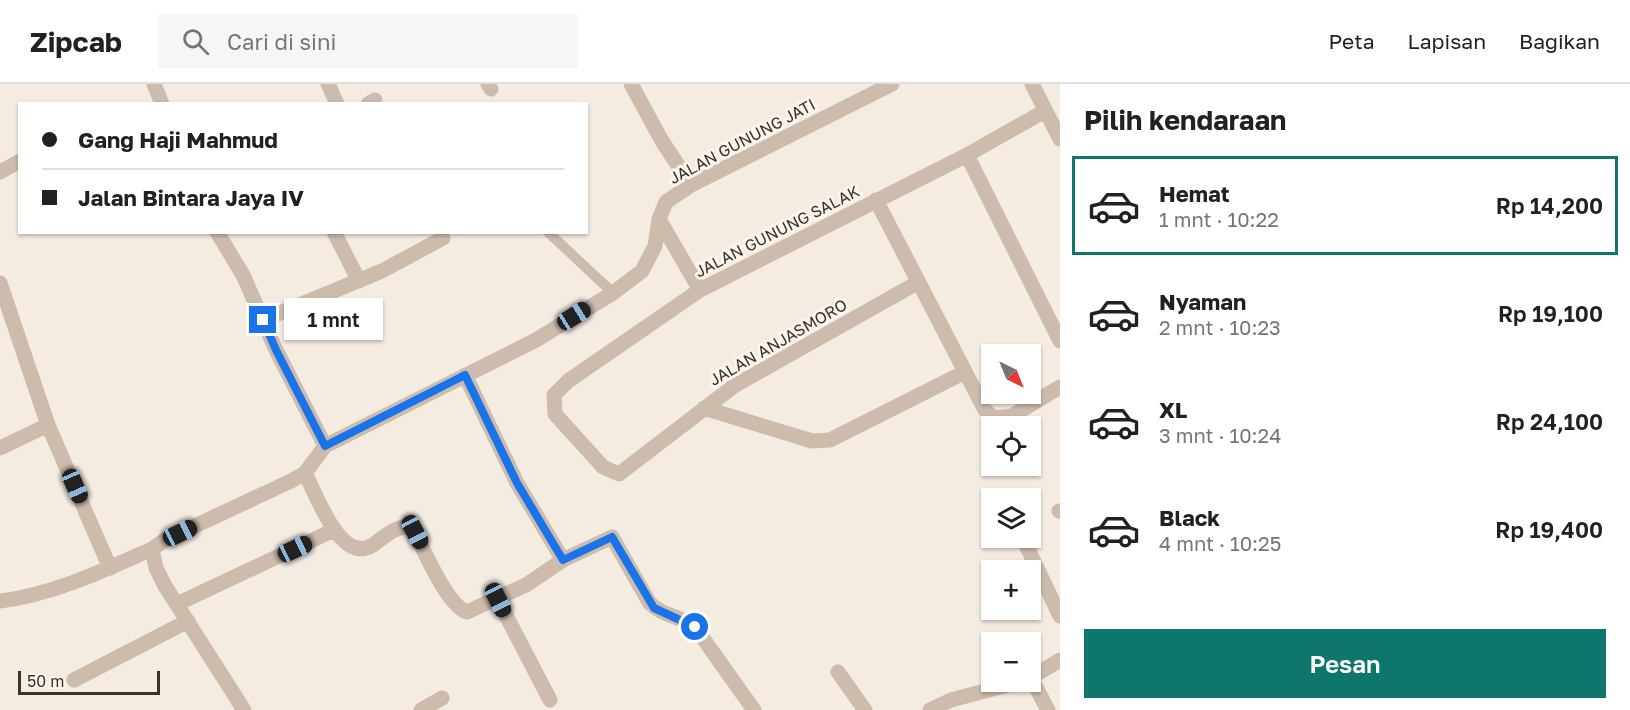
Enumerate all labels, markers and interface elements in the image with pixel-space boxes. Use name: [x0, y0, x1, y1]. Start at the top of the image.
search box: [158, 14, 578, 68]
text: Zipcab: [30, 25, 122, 58]
icon: search: [179, 25, 212, 58]
text: Cari di sini: [227, 28, 336, 55]
text: Peta: [1329, 28, 1375, 54]
text: Lapisan: [1408, 28, 1486, 54]
text: Bagikan: [1519, 28, 1600, 54]
street label: JALAN GUNUNG JATI: [666, 94, 818, 188]
text: Pilih kendaraan: [1084, 104, 1286, 136]
text: Gang Haji Mahmud: [78, 126, 278, 153]
icon: car: [1087, 179, 1141, 233]
text: Hemat: [1159, 180, 1230, 207]
street label: JALAN GUNUNG SALAK: [691, 181, 863, 281]
text: Jalan Bintara Jaya IV: [78, 184, 304, 211]
text: Rp 14,200: [1496, 192, 1603, 219]
text: 1 mnt · 10:22: [1159, 207, 1279, 231]
icon: car: [1087, 287, 1141, 341]
text: Nyaman: [1159, 288, 1246, 315]
street label: JALAN ANJASMORO: [705, 294, 851, 390]
callout: 1 mnt: [284, 299, 383, 341]
car: [554, 299, 594, 333]
text: Rp 19,100: [1498, 300, 1603, 327]
route end: [249, 306, 276, 333]
text: 1 mnt: [307, 307, 360, 331]
text: 2 mnt · 10:23: [1159, 315, 1281, 339]
north arrow: [981, 344, 1041, 404]
map controls: [981, 344, 1041, 692]
icon: car: [1087, 395, 1141, 449]
text: XL: [1159, 396, 1187, 423]
text: Rp 24,100: [1496, 408, 1603, 435]
button: locate: [981, 416, 1041, 476]
text: 3 mnt · 10:24: [1159, 423, 1281, 447]
car: [59, 466, 91, 506]
button: layers: [981, 488, 1041, 548]
icon: car: [1087, 503, 1141, 557]
text: Black: [1159, 504, 1220, 531]
car: [399, 512, 431, 552]
text: Rp 19,400: [1495, 516, 1603, 543]
car: [160, 517, 200, 549]
text: 4 mnt · 10:25: [1159, 531, 1281, 555]
car: [275, 533, 315, 565]
button: +: [981, 560, 1041, 620]
car: [482, 580, 514, 620]
route start: [681, 613, 708, 640]
button: Pesan: [1084, 629, 1606, 698]
button: −: [981, 632, 1041, 692]
scale bar: [18, 668, 160, 696]
text: 50 m: [27, 671, 64, 691]

